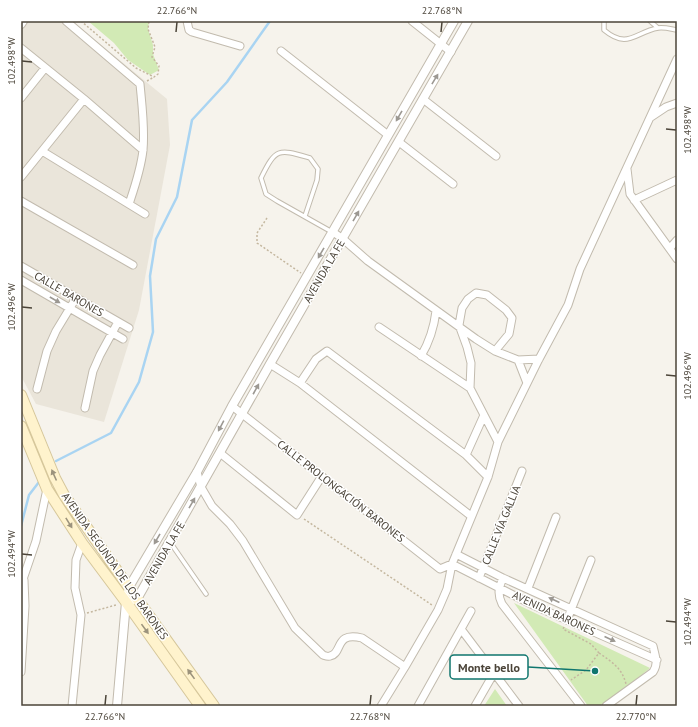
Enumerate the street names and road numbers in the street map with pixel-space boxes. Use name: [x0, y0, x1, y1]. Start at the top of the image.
street label: AVENIDA LA FE: [300, 237, 348, 305]
street label: CALLE BARONES: [32, 268, 106, 320]
street label: CALLE PROLONGACIÓN BARONES: [274, 437, 408, 545]
street label: CALLE VÍA GALLIA: [479, 483, 524, 567]
street label: AVENIDA SEGUNDA DE LOS BARONES: [59, 490, 171, 642]
street label: AVENIDA LA FE: [140, 519, 188, 587]
street label: AVENIDA BARONES: [510, 588, 598, 638]

